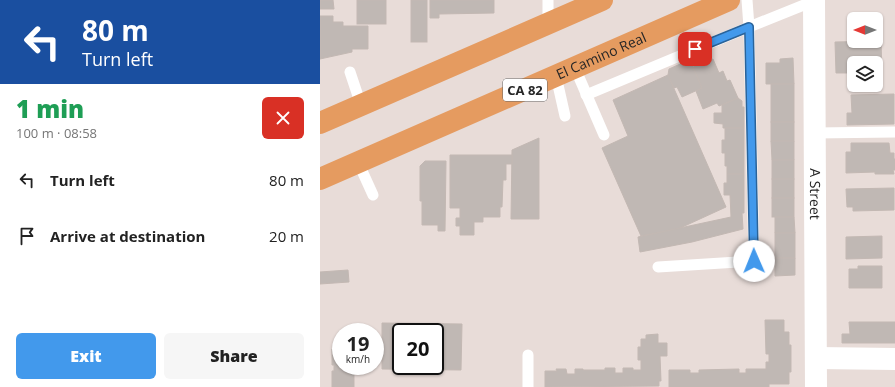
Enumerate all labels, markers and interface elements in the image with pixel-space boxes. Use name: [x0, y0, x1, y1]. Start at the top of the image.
text: 80 m: [82, 11, 149, 49]
north arrow: [847, 12, 883, 48]
map controls: [847, 12, 883, 92]
icon: left: [16, 16, 68, 68]
street label: El Camino Real: [553, 27, 649, 84]
pin: [678, 32, 712, 66]
icon: arrive: [684, 38, 706, 60]
text: Turn left: [82, 47, 153, 71]
button: layers: [847, 56, 883, 92]
road number: CA 82: [503, 79, 547, 101]
text: 1 min: [16, 92, 84, 125]
button: close: [262, 97, 304, 139]
text: 100 m · 08:58: [16, 124, 97, 142]
street label: A Street: [806, 168, 825, 220]
icon: left: [16, 169, 38, 191]
text: Turn left: [50, 170, 115, 190]
text: 80 m: [269, 170, 304, 190]
icon: arrive: [16, 225, 38, 247]
text: Arrive at destination: [50, 226, 205, 246]
text: 20 m: [269, 226, 304, 246]
position arrow: [733, 240, 775, 282]
speed limit sign: 20: [392, 323, 444, 375]
text: 19: [347, 330, 369, 357]
button: Exit: [16, 333, 156, 379]
button: Share: [164, 333, 304, 379]
text: km/h: [346, 352, 370, 366]

